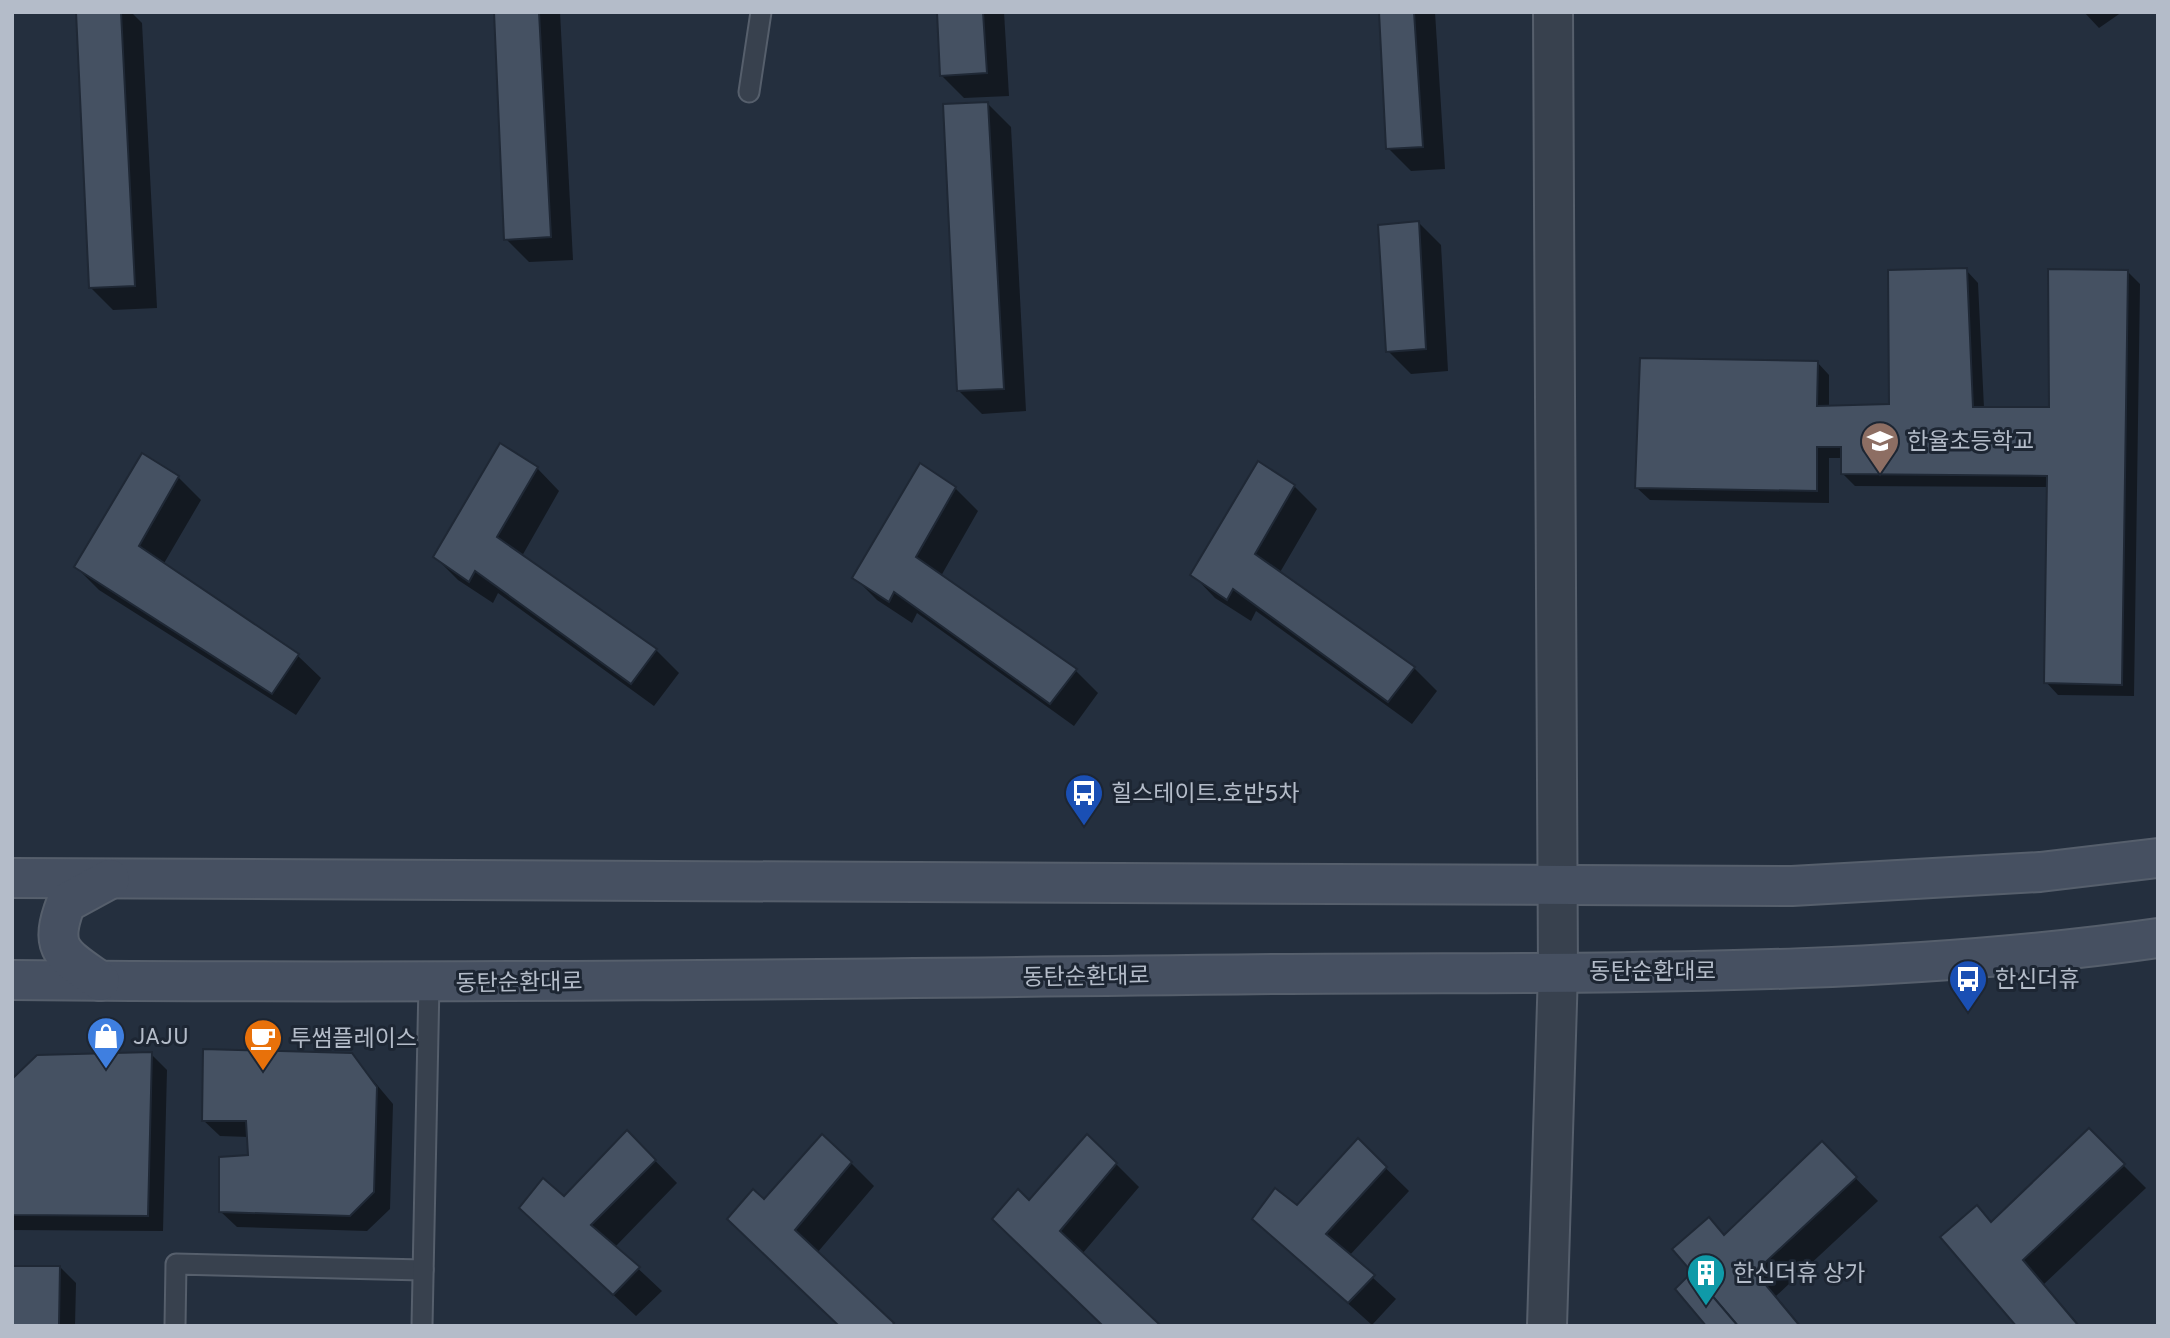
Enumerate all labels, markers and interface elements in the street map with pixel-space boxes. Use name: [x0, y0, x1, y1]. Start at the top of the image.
school or university icon: 한율초등학교: [1859, 420, 1901, 475]
place label: 한율초등학교: [1907, 429, 2034, 458]
bus stop icon: 힐스테이트.호반5차: [1063, 772, 1105, 827]
place label: 힐스테이트.호반5차: [1111, 781, 1300, 810]
bus stop icon: 한신더휴: [1947, 958, 1989, 1013]
street label: 동탄순환대로: [1590, 959, 1716, 988]
street label: 동탄순환대로: [1022, 963, 1150, 994]
place label: 한신더휴: [1995, 967, 2080, 996]
street label: 동탄순환대로: [455, 969, 583, 1000]
shop icon: JAJU: [85, 1015, 127, 1070]
cafe icon: 투썸플레이스: [242, 1017, 284, 1072]
place label: JAJU: [133, 1024, 189, 1053]
place label: 투썸플레이스: [290, 1026, 417, 1055]
building icon: 한신더휴 상가: [1685, 1252, 1727, 1307]
place label: 한신더휴 상가: [1733, 1261, 1865, 1290]

